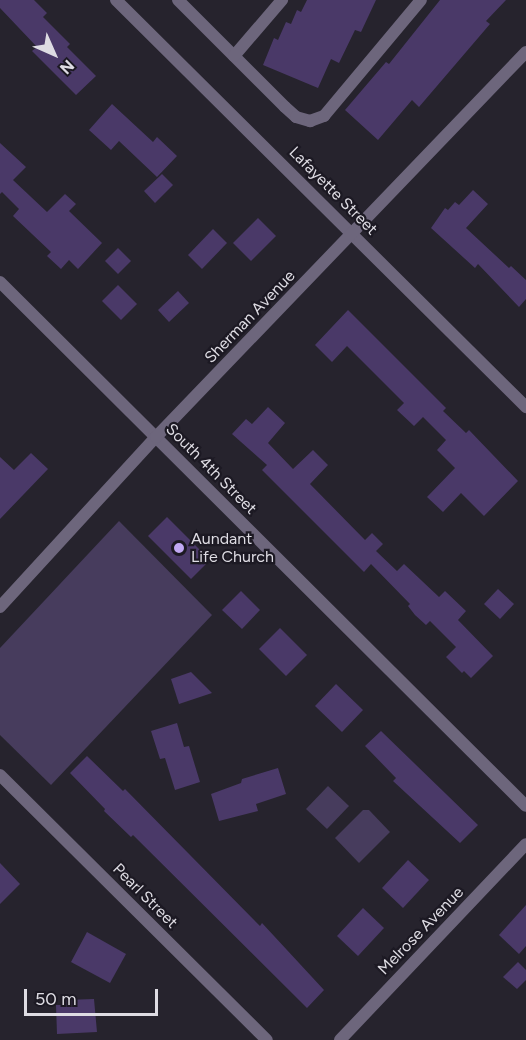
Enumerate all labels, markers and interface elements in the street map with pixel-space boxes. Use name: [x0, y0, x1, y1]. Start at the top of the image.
north arrow: [24, 24, 84, 84]
text: N: [56, 56, 78, 78]
street label: Lafayette Street: [285, 143, 381, 239]
street label: Sherman Avenue: [201, 267, 299, 367]
street label: South 4th Street: [162, 420, 260, 518]
place label: Aundant Life Church: [191, 529, 274, 567]
marker: Aundant Life Church: [172, 541, 186, 555]
street label: Pearl Street: [109, 860, 181, 932]
street label: Melrose Avenue: [374, 883, 468, 979]
scale bar: [27, 977, 160, 1015]
text: 50 m: [35, 988, 77, 1010]

